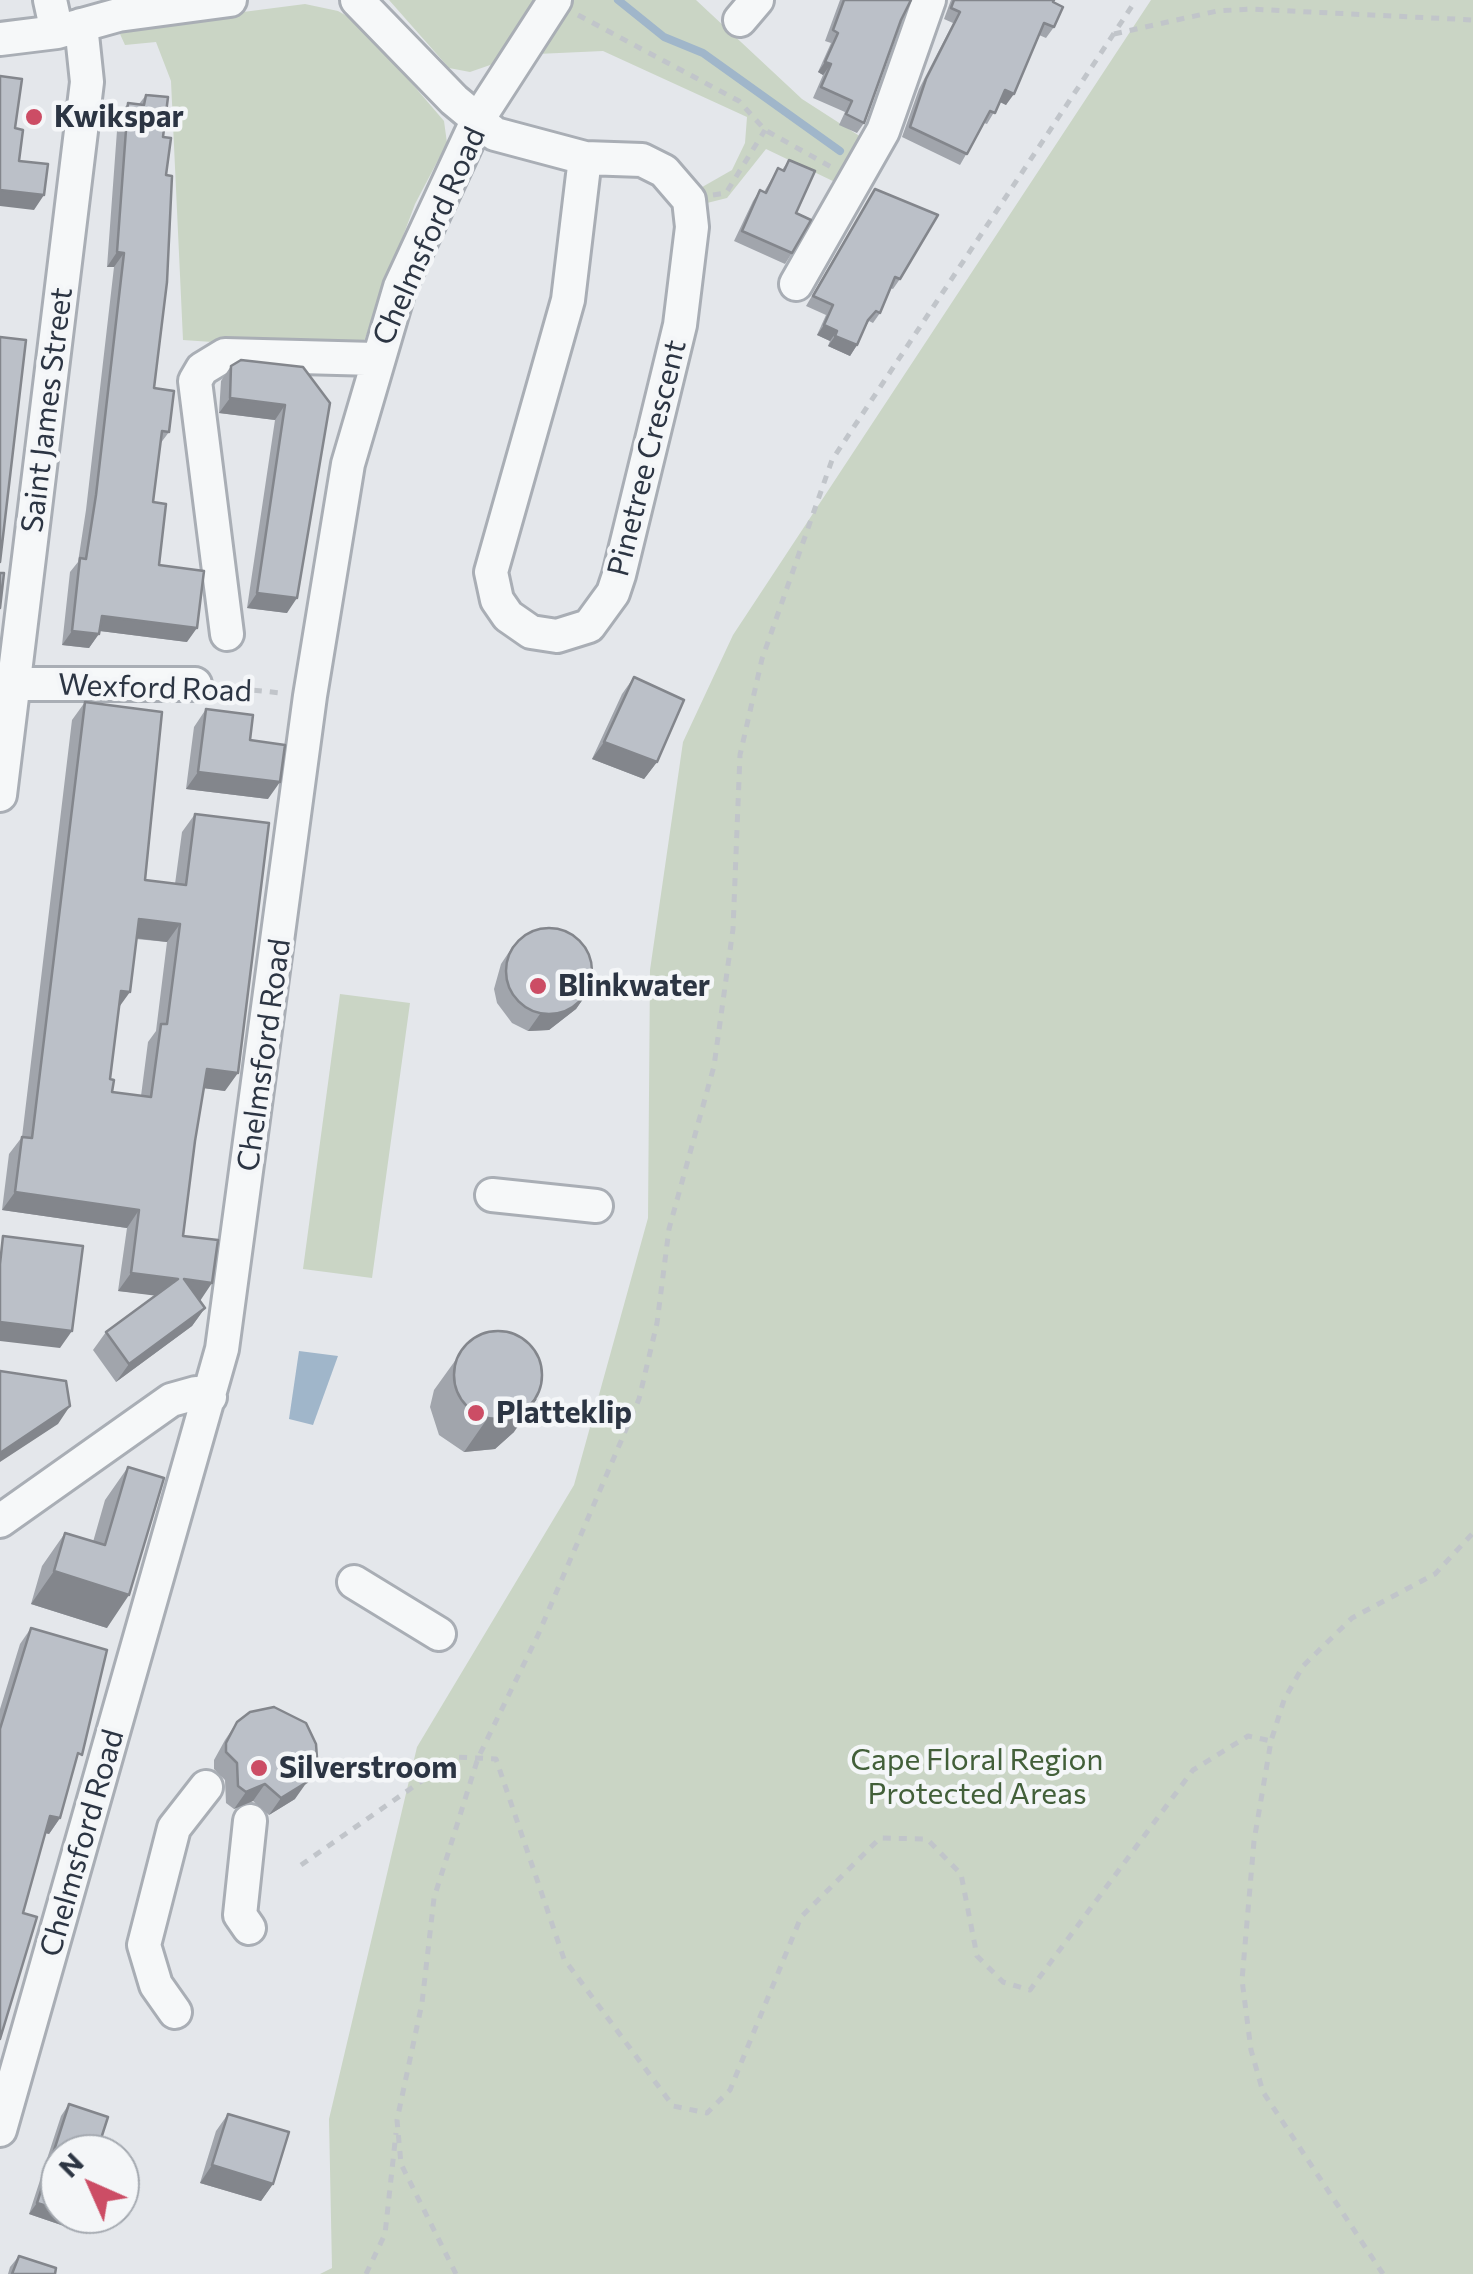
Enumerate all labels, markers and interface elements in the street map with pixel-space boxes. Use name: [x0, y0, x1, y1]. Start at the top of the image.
place label: Kwikspar: [54, 99, 184, 135]
marker: Kwikspar: [23, 106, 45, 128]
street label: Chelmsford Road: [365, 122, 493, 350]
street label: Saint James Street: [14, 285, 80, 535]
street label: Pinetree Crescent: [600, 336, 694, 580]
street label: Wexford Road: [57, 667, 253, 709]
street label: Chelmsford Road: [230, 936, 298, 1174]
place label: Blinkwater: [558, 968, 710, 1004]
marker: Blinkwater: [527, 975, 549, 997]
place label: Platteklip: [496, 1395, 632, 1431]
marker: Platteklip: [465, 1402, 487, 1424]
street label: Chelmsford Road: [32, 1725, 132, 1961]
park label: Cape Floral Region Protected Areas: [850, 1742, 1104, 1812]
place label: Silverstroom: [279, 1750, 457, 1786]
marker: Silverstroom: [248, 1757, 270, 1779]
north arrow: [40, 2134, 140, 2234]
text: N: [51, 2145, 90, 2184]

